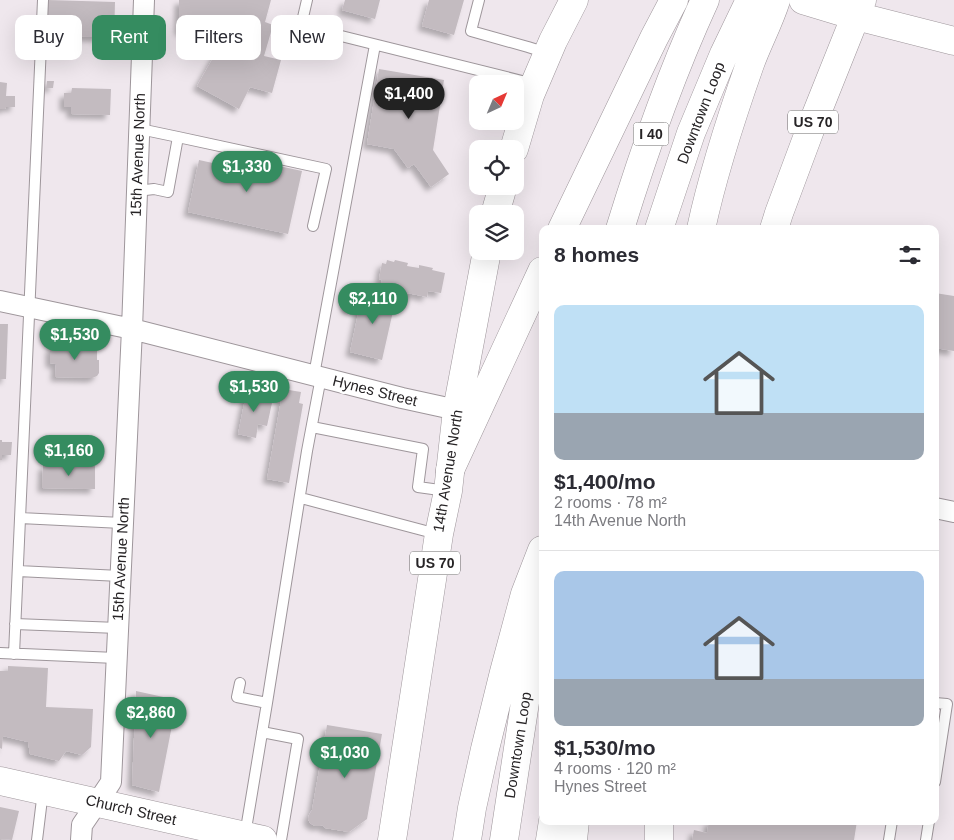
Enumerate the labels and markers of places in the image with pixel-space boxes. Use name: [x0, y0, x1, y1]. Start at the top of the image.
pin: $1,400: [368, 78, 450, 120]
pin: $1,330: [206, 150, 288, 193]
pin: $2,110: [332, 282, 414, 325]
pin: $1,530: [34, 318, 116, 361]
pin: $1,530: [213, 370, 295, 413]
pin: $1,160: [28, 434, 110, 477]
pin: $2,860: [110, 696, 192, 739]
pin: $1,030: [304, 736, 386, 779]

